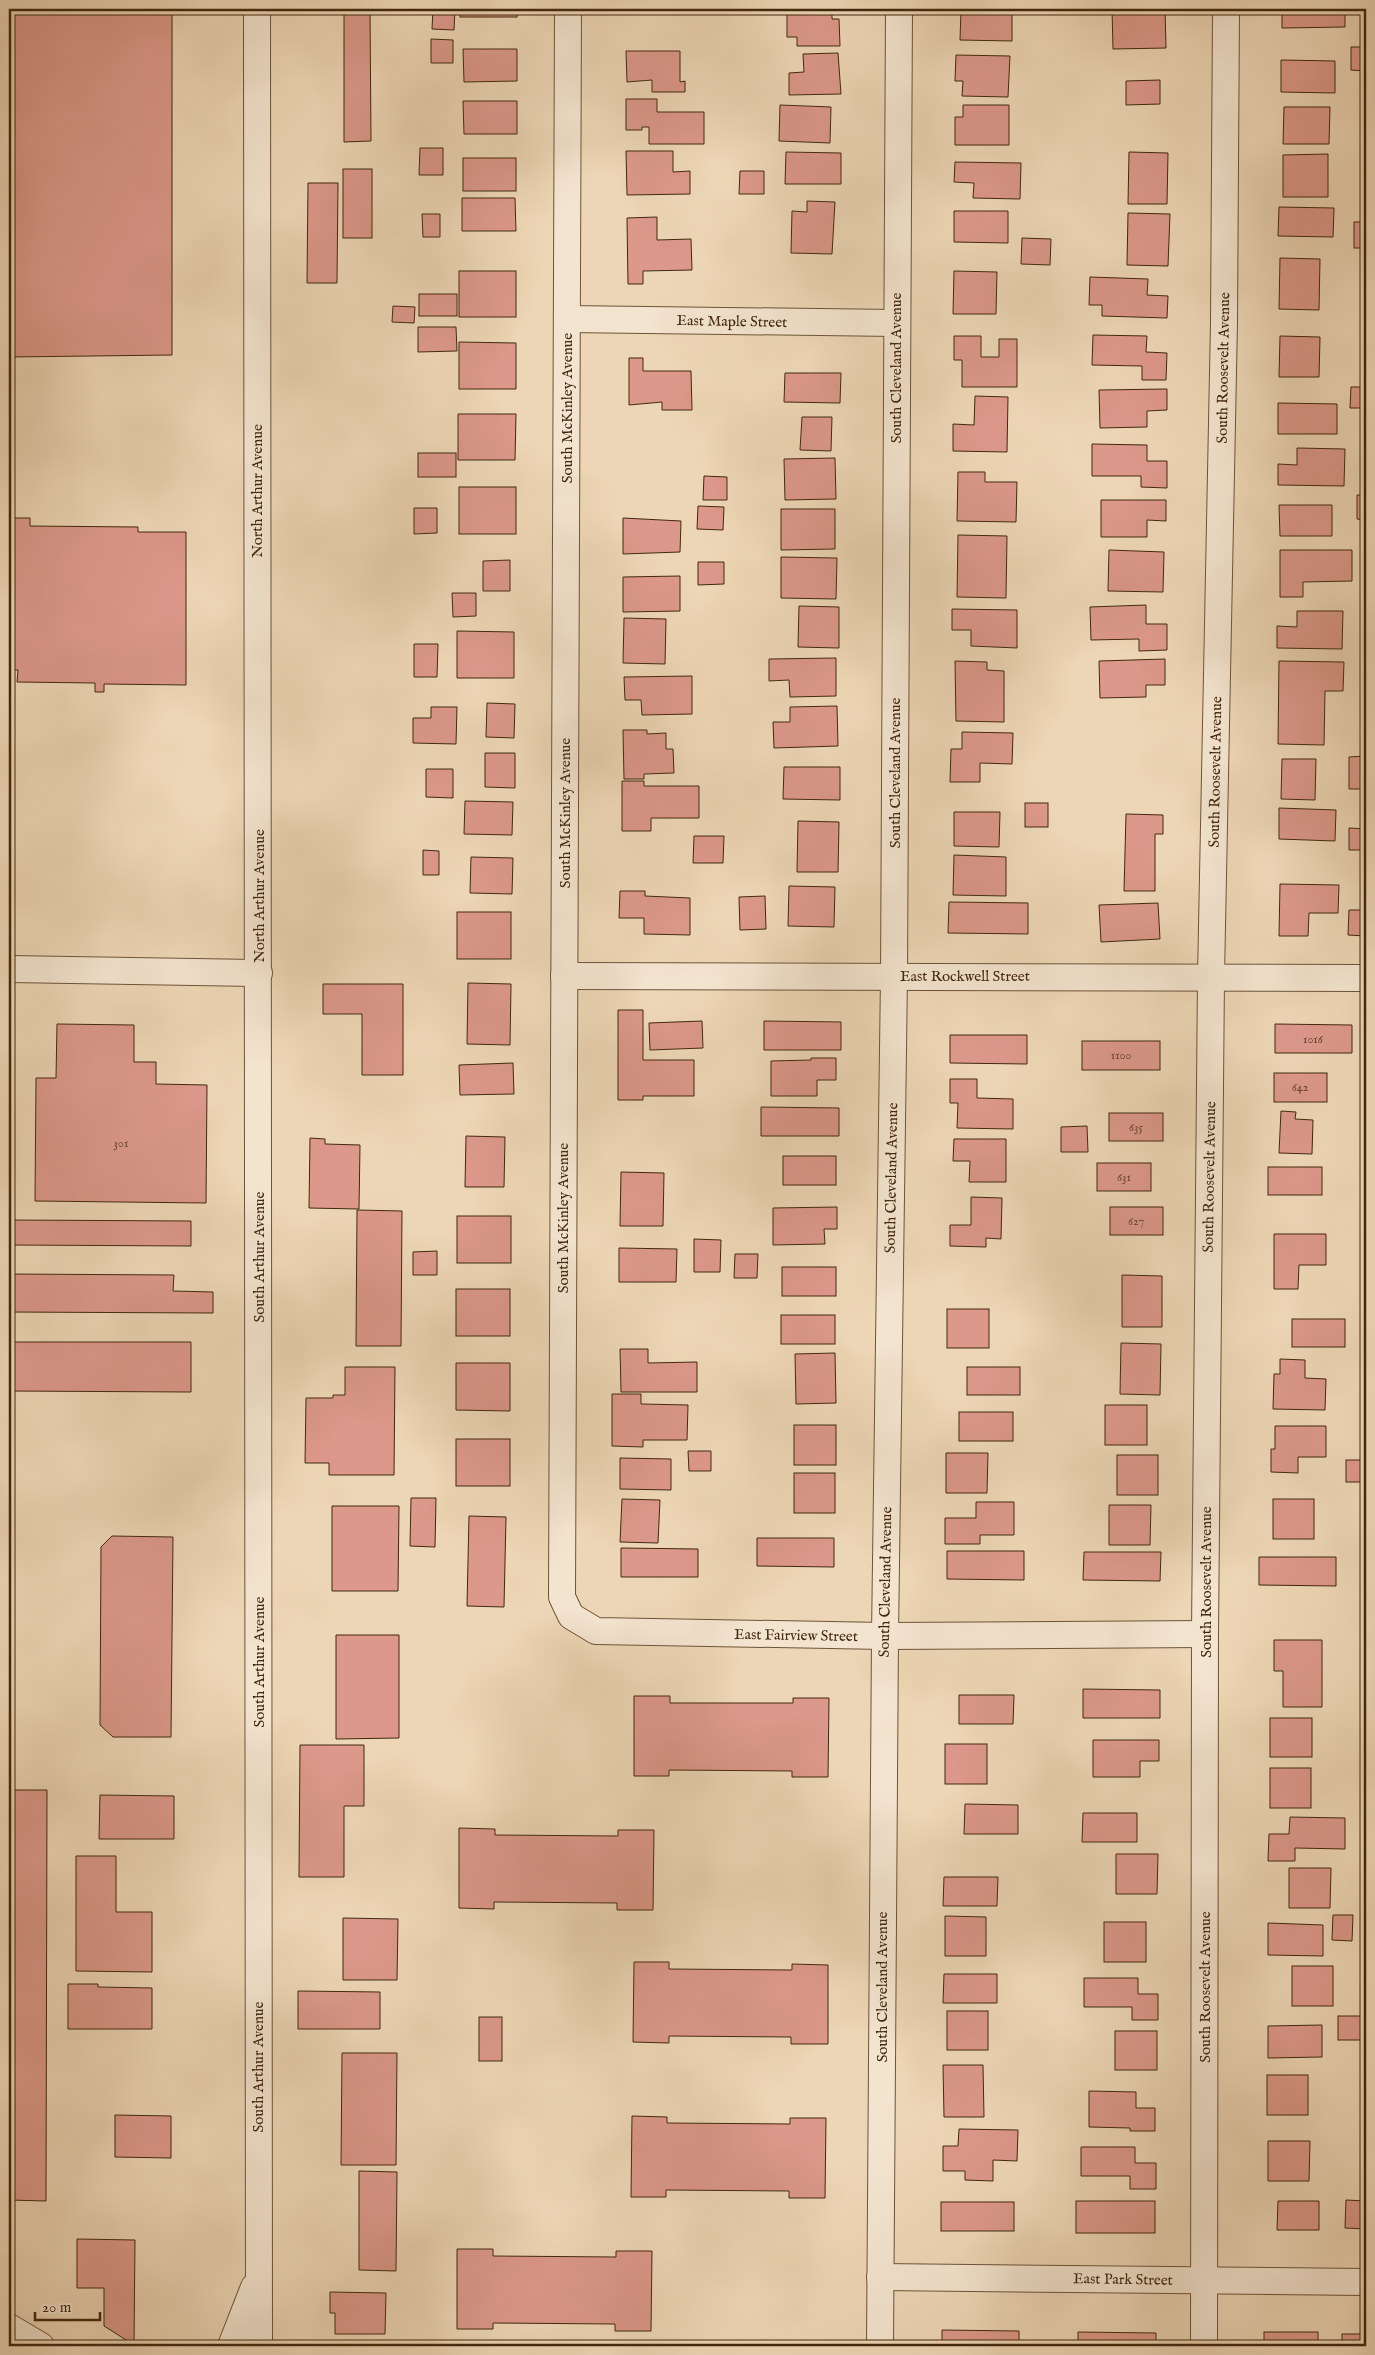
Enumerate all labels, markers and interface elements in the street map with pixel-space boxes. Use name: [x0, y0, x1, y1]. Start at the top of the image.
street label: South Roosevelt Avenue: [1213, 292, 1234, 444]
street label: South Cleveland Avenue: [887, 293, 906, 443]
street label: East Maple Street: [676, 311, 787, 332]
street label: South McKinley Avenue: [558, 333, 577, 483]
street label: North Arthur Avenue: [248, 424, 267, 558]
street label: South Roosevelt Avenue: [1205, 696, 1226, 848]
street label: South Cleveland Avenue: [886, 698, 905, 848]
street label: South McKinley Avenue: [556, 738, 575, 888]
street label: North Arthur Avenue: [250, 829, 269, 963]
street label: East Rockwell Street: [900, 967, 1030, 986]
house number: 1016: [1303, 1032, 1324, 1047]
house number: 1100: [1111, 1048, 1131, 1063]
house number: 642: [1292, 1080, 1309, 1095]
street label: South Roosevelt Avenue: [1199, 1101, 1220, 1253]
street label: South Cleveland Avenue: [881, 1102, 902, 1254]
house number: 635: [1129, 1120, 1144, 1135]
house number: 301: [114, 1136, 128, 1151]
street label: South McKinley Avenue: [554, 1143, 573, 1293]
house number: 631: [1117, 1170, 1131, 1185]
street label: South Arthur Avenue: [250, 1191, 269, 1322]
house number: 627: [1128, 1214, 1144, 1229]
street label: South Cleveland Avenue: [875, 1506, 896, 1658]
street label: South Roosevelt Avenue: [1197, 1506, 1216, 1658]
street label: South Arthur Avenue: [250, 1596, 269, 1727]
street label: East Fairview Street: [734, 1625, 858, 1646]
street label: South Roosevelt Avenue: [1196, 1911, 1215, 2063]
street label: South Cleveland Avenue: [873, 1912, 892, 2062]
street label: South Arthur Avenue: [249, 2001, 268, 2132]
street label: East Park Street: [1073, 2269, 1173, 2290]
scale bar: [35, 2290, 100, 2322]
text: 20 m: [42, 2298, 72, 2317]

